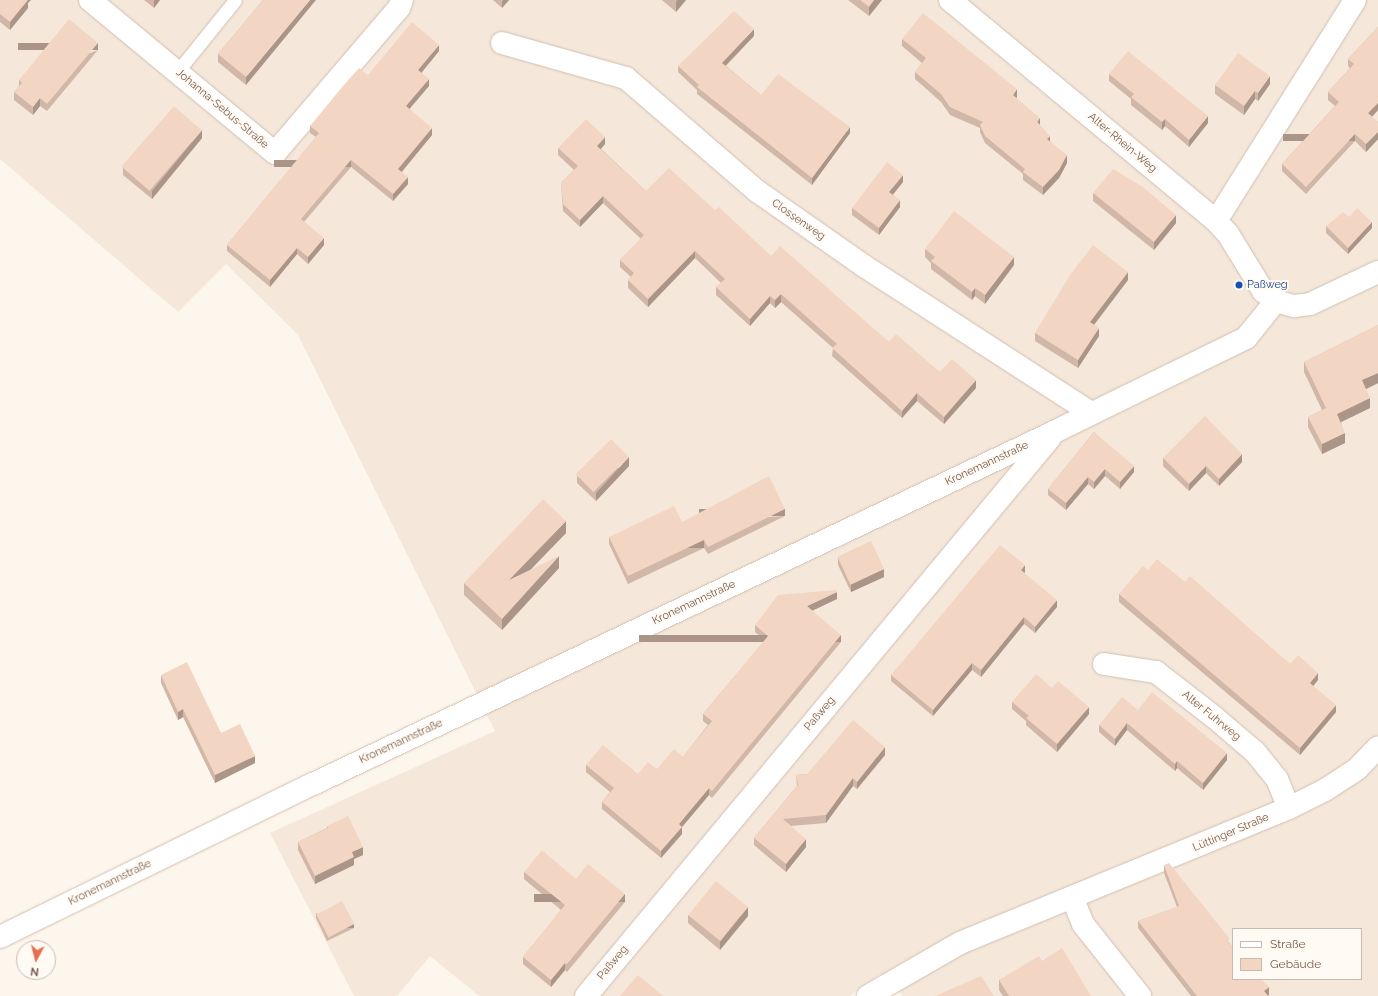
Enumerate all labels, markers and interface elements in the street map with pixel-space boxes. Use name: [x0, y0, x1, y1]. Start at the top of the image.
street label: Johanna-Sebus-Straße: [173, 66, 271, 152]
street label: Alter-Rhein-Weg: [1085, 110, 1159, 176]
street label: Clossenweg: [769, 197, 827, 243]
place label: Paßweg: [1247, 278, 1288, 292]
marker: Paßweg: [1234, 280, 1244, 290]
street label: Kronemannstraße: [943, 439, 1031, 489]
street label: Kronemannstraße: [650, 578, 738, 628]
street label: Alter Fuhrweg: [1179, 688, 1243, 744]
street label: Paßweg: [802, 694, 838, 734]
street label: Kronemannstraße: [357, 717, 445, 767]
street label: Lüttinger Straße: [1191, 811, 1271, 855]
street label: Kronemannstraße: [66, 857, 154, 909]
legend: [1232, 928, 1362, 980]
text: Straße: [1270, 937, 1306, 951]
north arrow: [16, 940, 56, 980]
street label: Paßweg: [595, 943, 631, 983]
text: Gebäude: [1270, 957, 1321, 971]
text: N: [30, 964, 40, 978]

